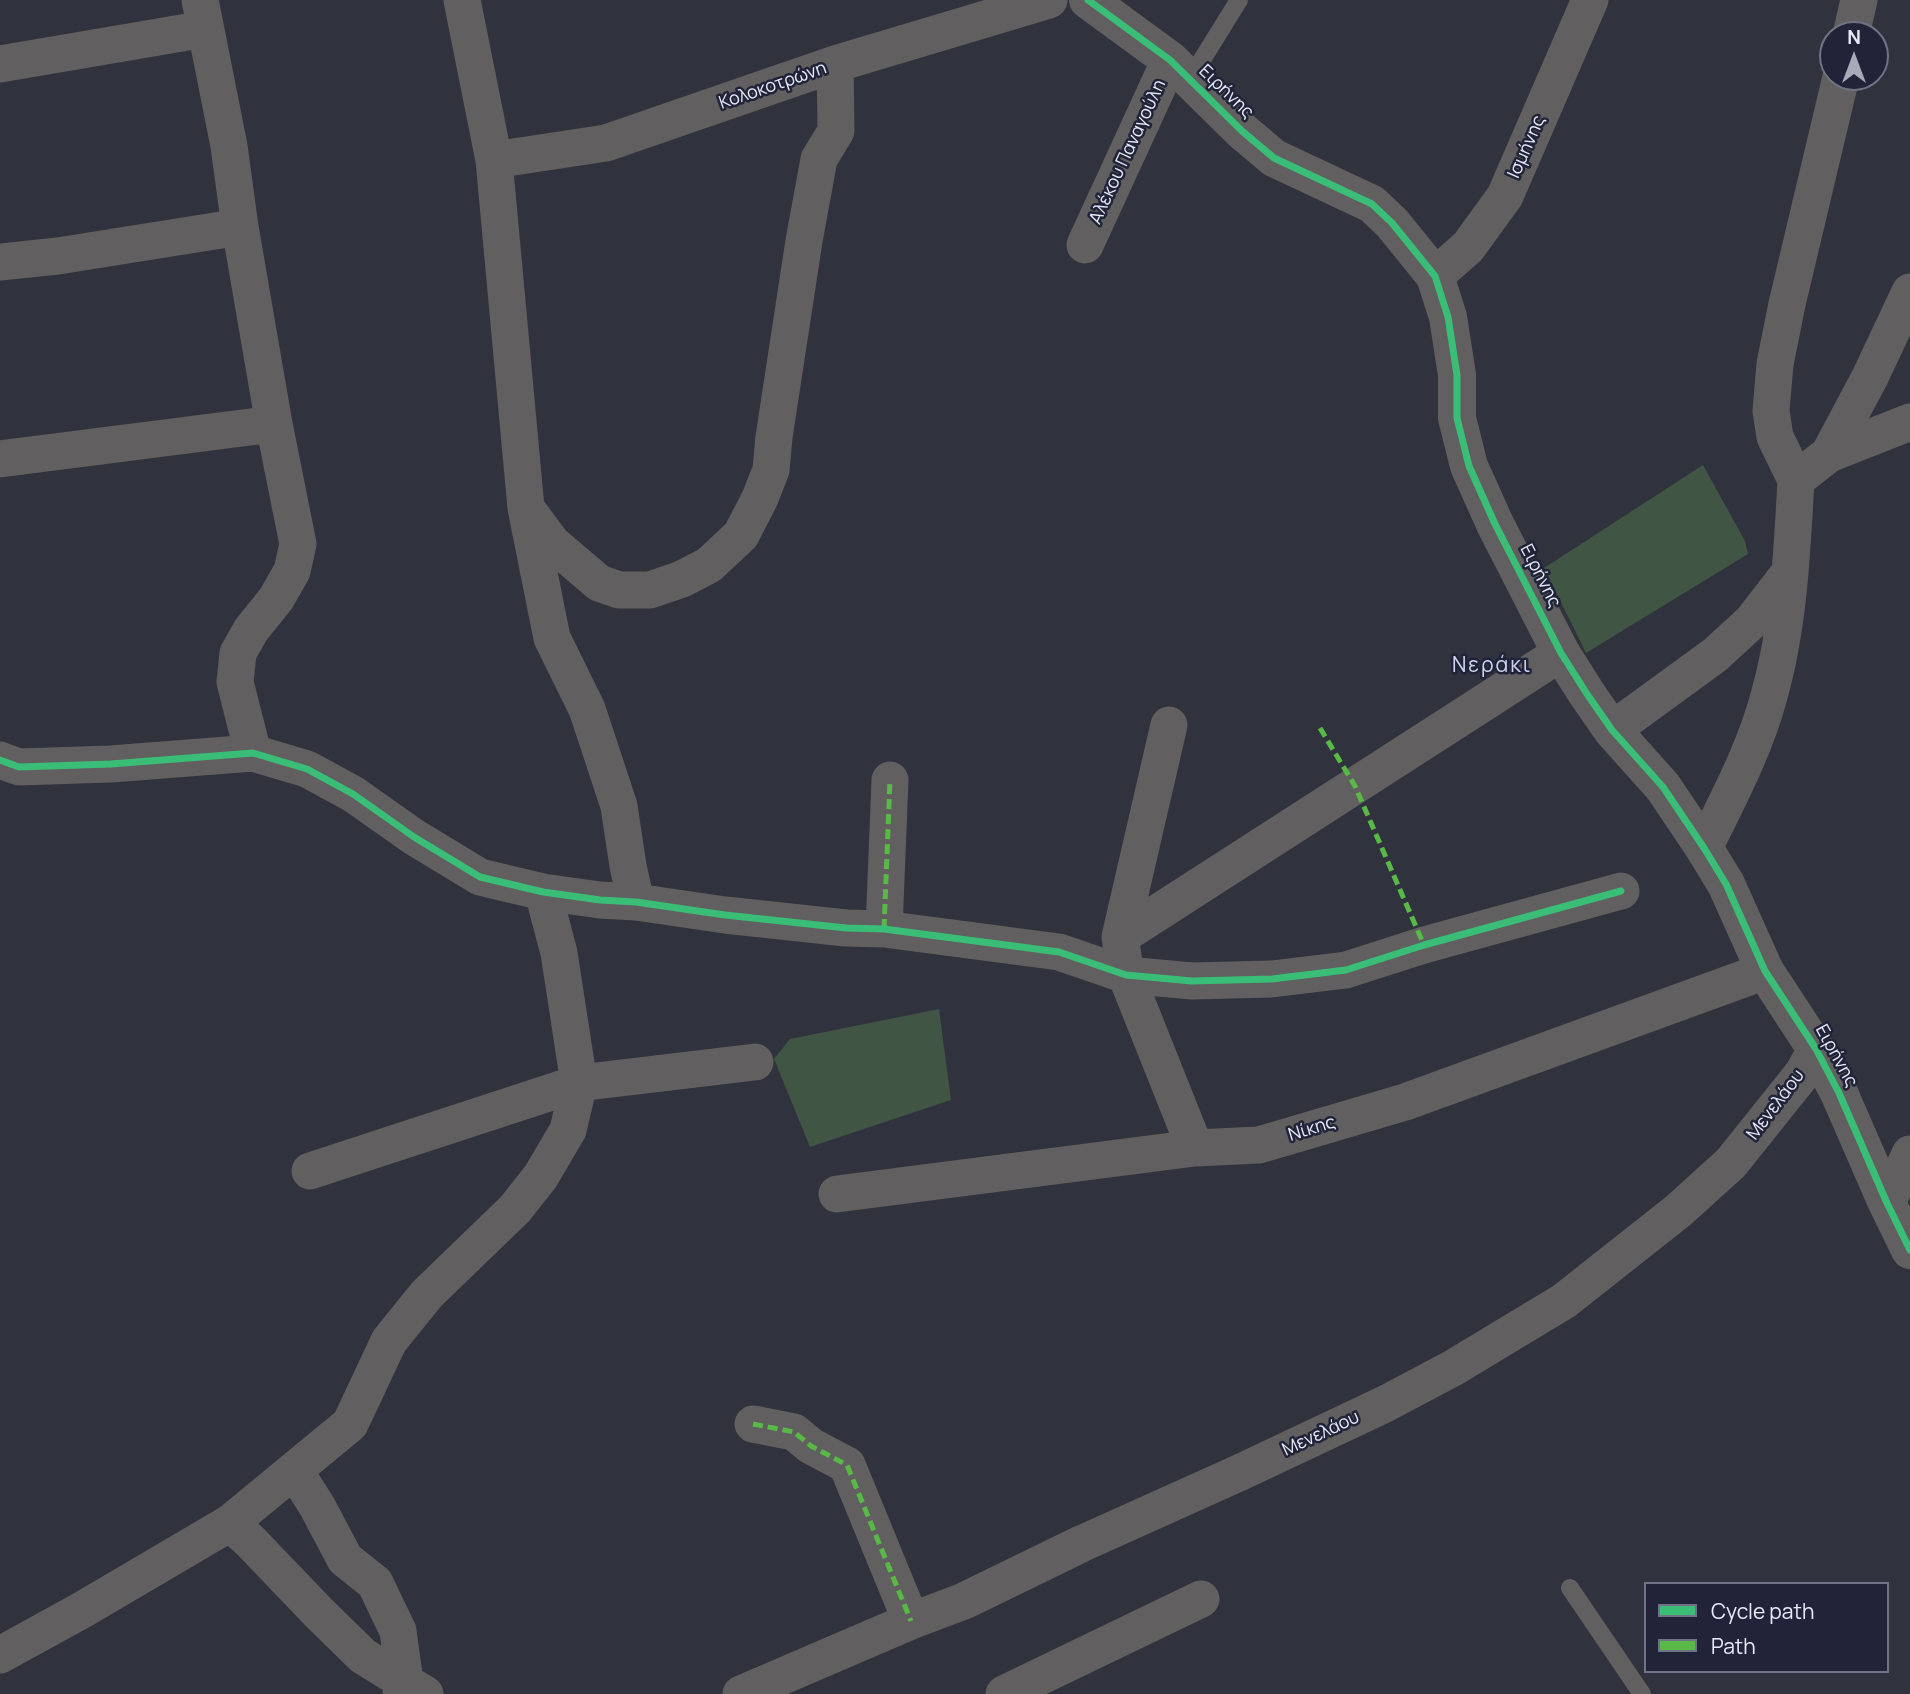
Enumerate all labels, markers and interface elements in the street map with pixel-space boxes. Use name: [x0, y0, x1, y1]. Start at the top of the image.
north arrow: [1819, 21, 1889, 91]
text: N: [1847, 24, 1861, 50]
street label: Κολοκοτρώνη: [716, 58, 830, 114]
street label: Ειρήνης: [1194, 61, 1258, 123]
street label: Αλέκου Παναγούλη: [1085, 76, 1171, 228]
street label: Ισμήνης: [1504, 112, 1550, 182]
street label: Ειρήνης: [1515, 541, 1565, 611]
district label: Νεράκι: [1453, 653, 1531, 679]
street label: Ειρήνης: [1810, 1021, 1862, 1091]
street label: Μενελάου: [1743, 1066, 1809, 1144]
street label: Νίκης: [1286, 1112, 1338, 1146]
street label: Μενελάου: [1279, 1407, 1363, 1461]
legend: [1644, 1582, 1889, 1673]
text: Cycle path: [1711, 1597, 1814, 1625]
text: Path: [1711, 1632, 1756, 1660]

